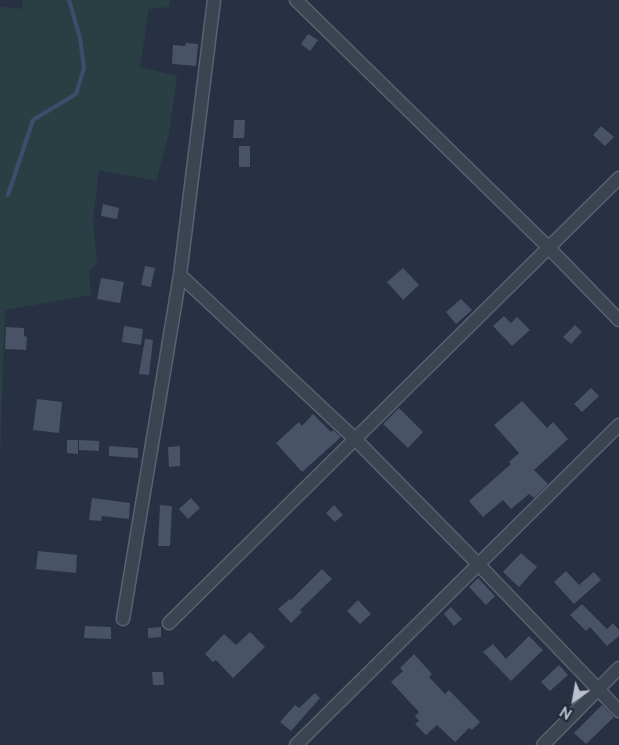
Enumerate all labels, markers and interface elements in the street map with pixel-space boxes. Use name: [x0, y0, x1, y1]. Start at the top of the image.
north arrow: [549, 675, 599, 725]
text: N: [557, 703, 575, 722]

